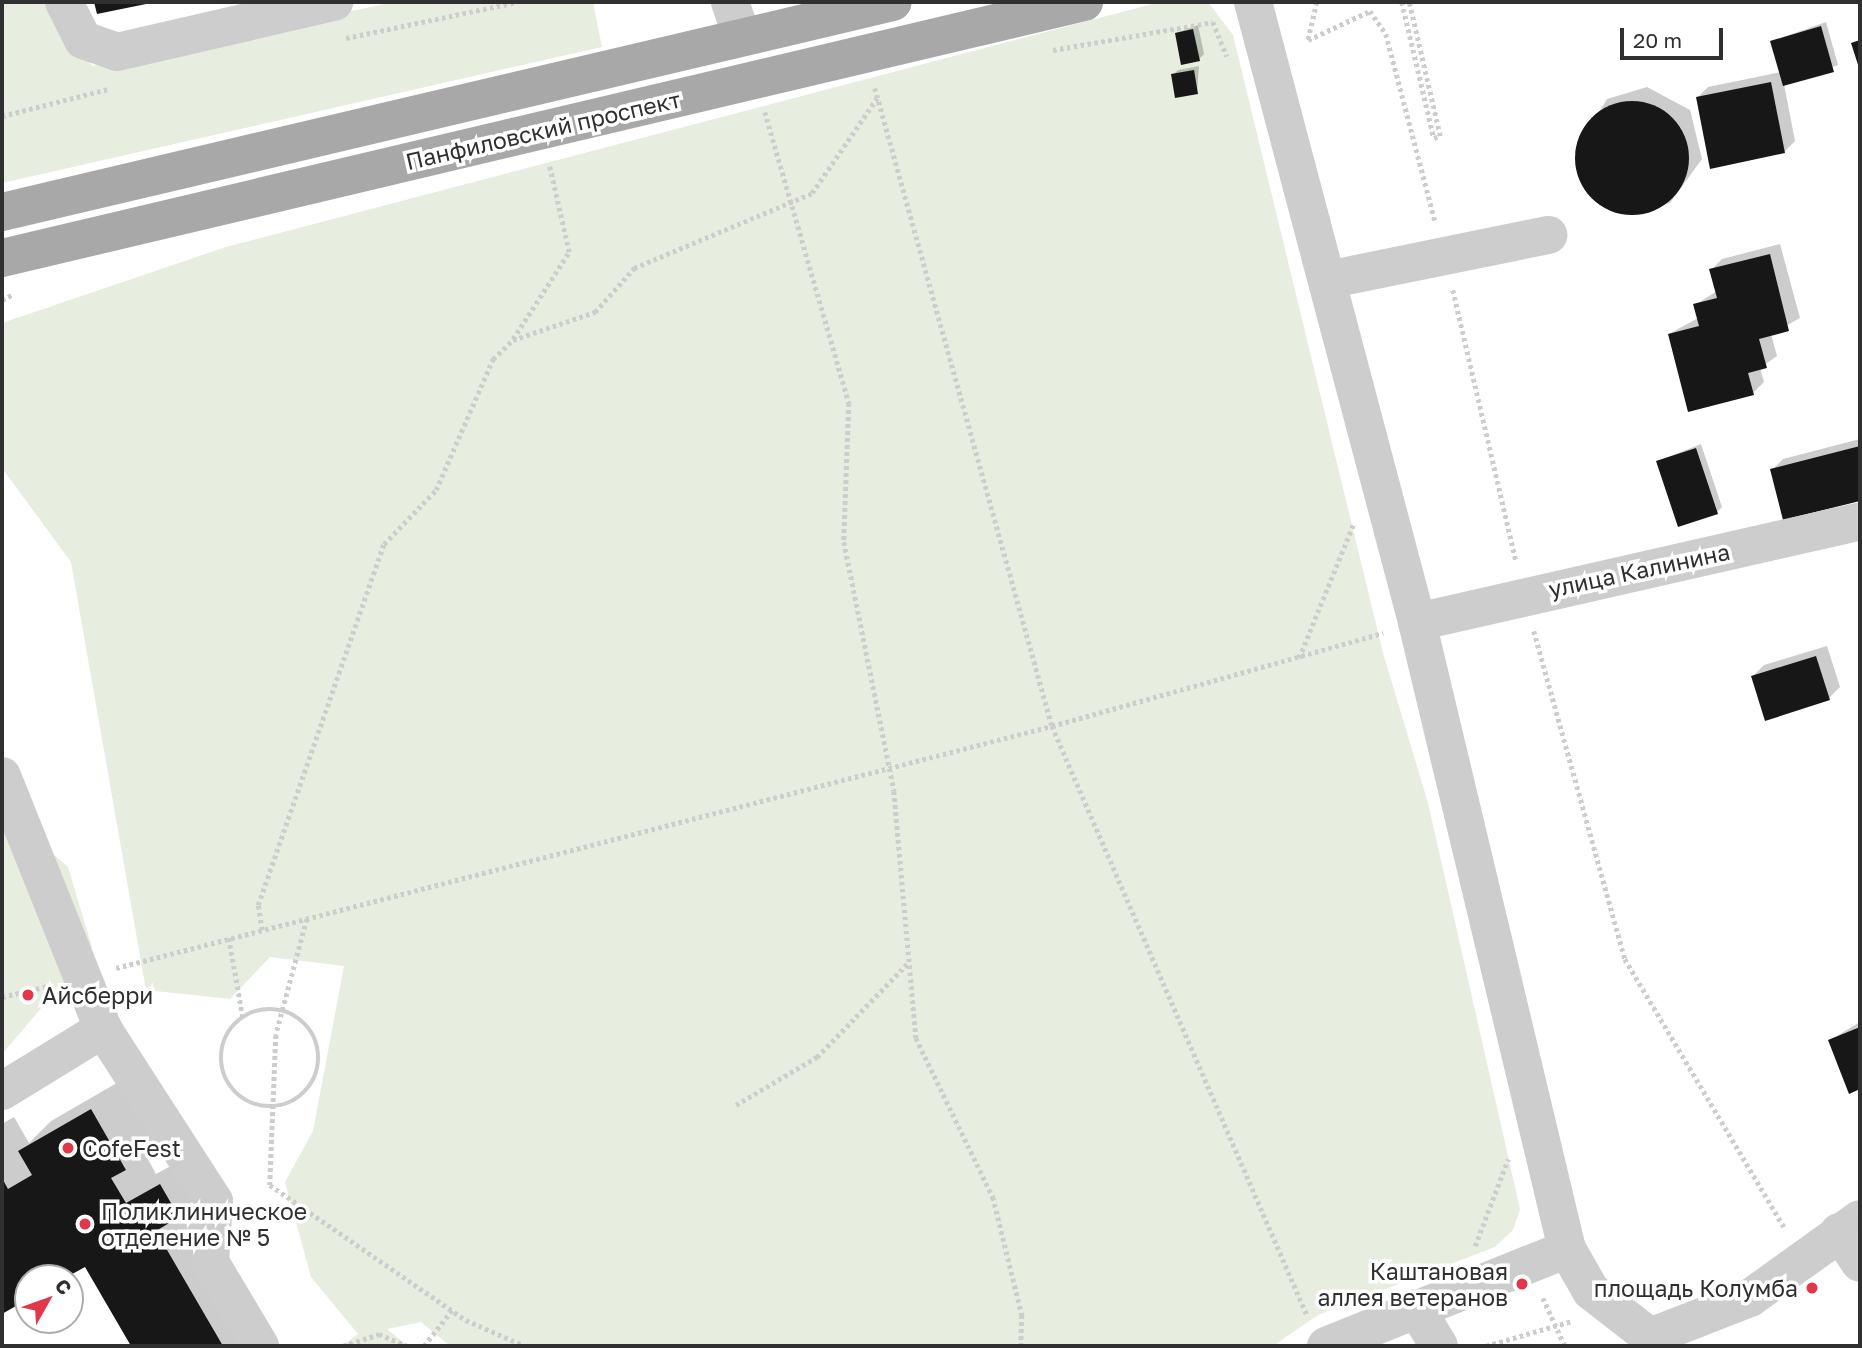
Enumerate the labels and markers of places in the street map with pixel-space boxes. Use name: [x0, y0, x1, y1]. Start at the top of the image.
place label: Айсберри: [42, 981, 153, 1009]
marker: Айсберри: [20, 987, 36, 1003]
place label: CofeFest: [82, 1134, 181, 1162]
marker: CofeFest: [60, 1140, 76, 1156]
place label: Поликлиническое отделение № 5: [101, 1197, 307, 1251]
marker: Поликлиническое отделение № 5: [75, 1214, 95, 1234]
place label: Каштановая аллея ветеранов: [1317, 1257, 1508, 1311]
place label: площадь Колумба: [1594, 1274, 1798, 1302]
marker: Каштановая аллея ветеранов: [1514, 1276, 1530, 1292]
marker: площадь Колумба: [1804, 1280, 1820, 1296]

